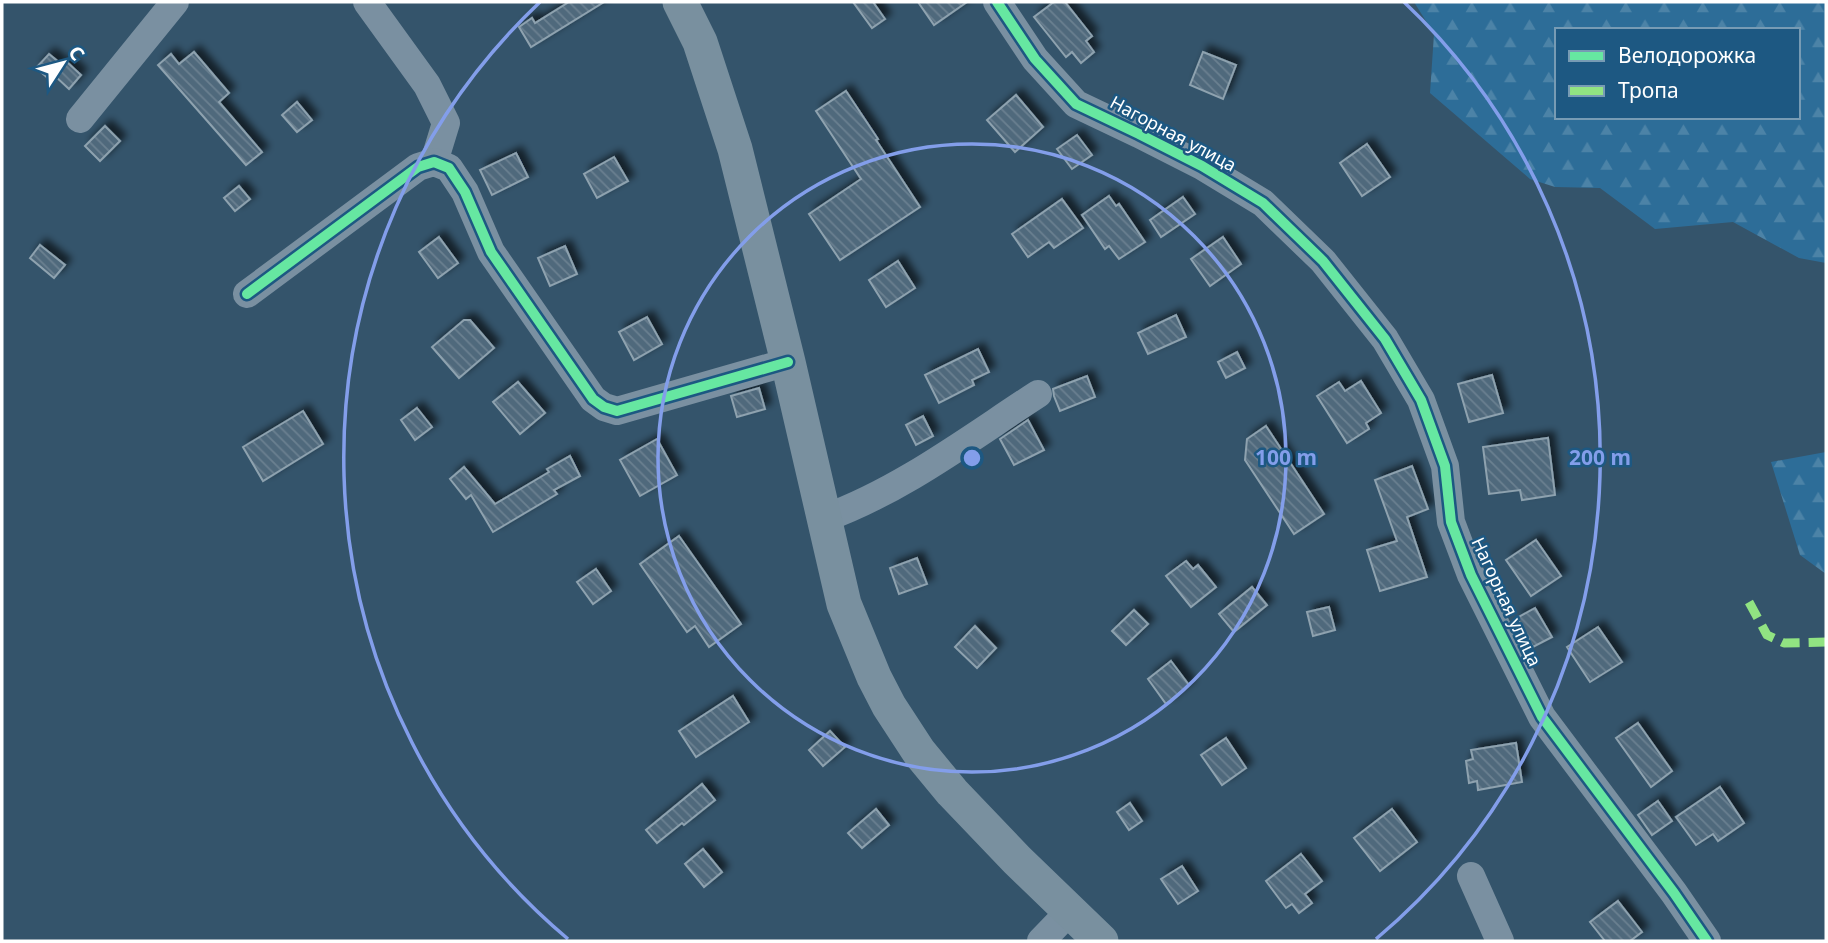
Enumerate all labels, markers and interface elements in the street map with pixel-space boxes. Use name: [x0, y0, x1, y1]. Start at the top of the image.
north arrow: [28, 28, 98, 98]
legend: [1555, 28, 1800, 119]
text: С: [63, 40, 91, 66]
text: Велодорожка: [1618, 41, 1756, 69]
text: Тропа: [1618, 76, 1679, 104]
street label: Нагорная улица: [1106, 90, 1241, 177]
text: 100 m: [1255, 443, 1317, 471]
text: 200 m: [1569, 443, 1631, 471]
centre of rings: [960, 446, 984, 470]
street label: Нагорная улица: [1466, 533, 1547, 670]

